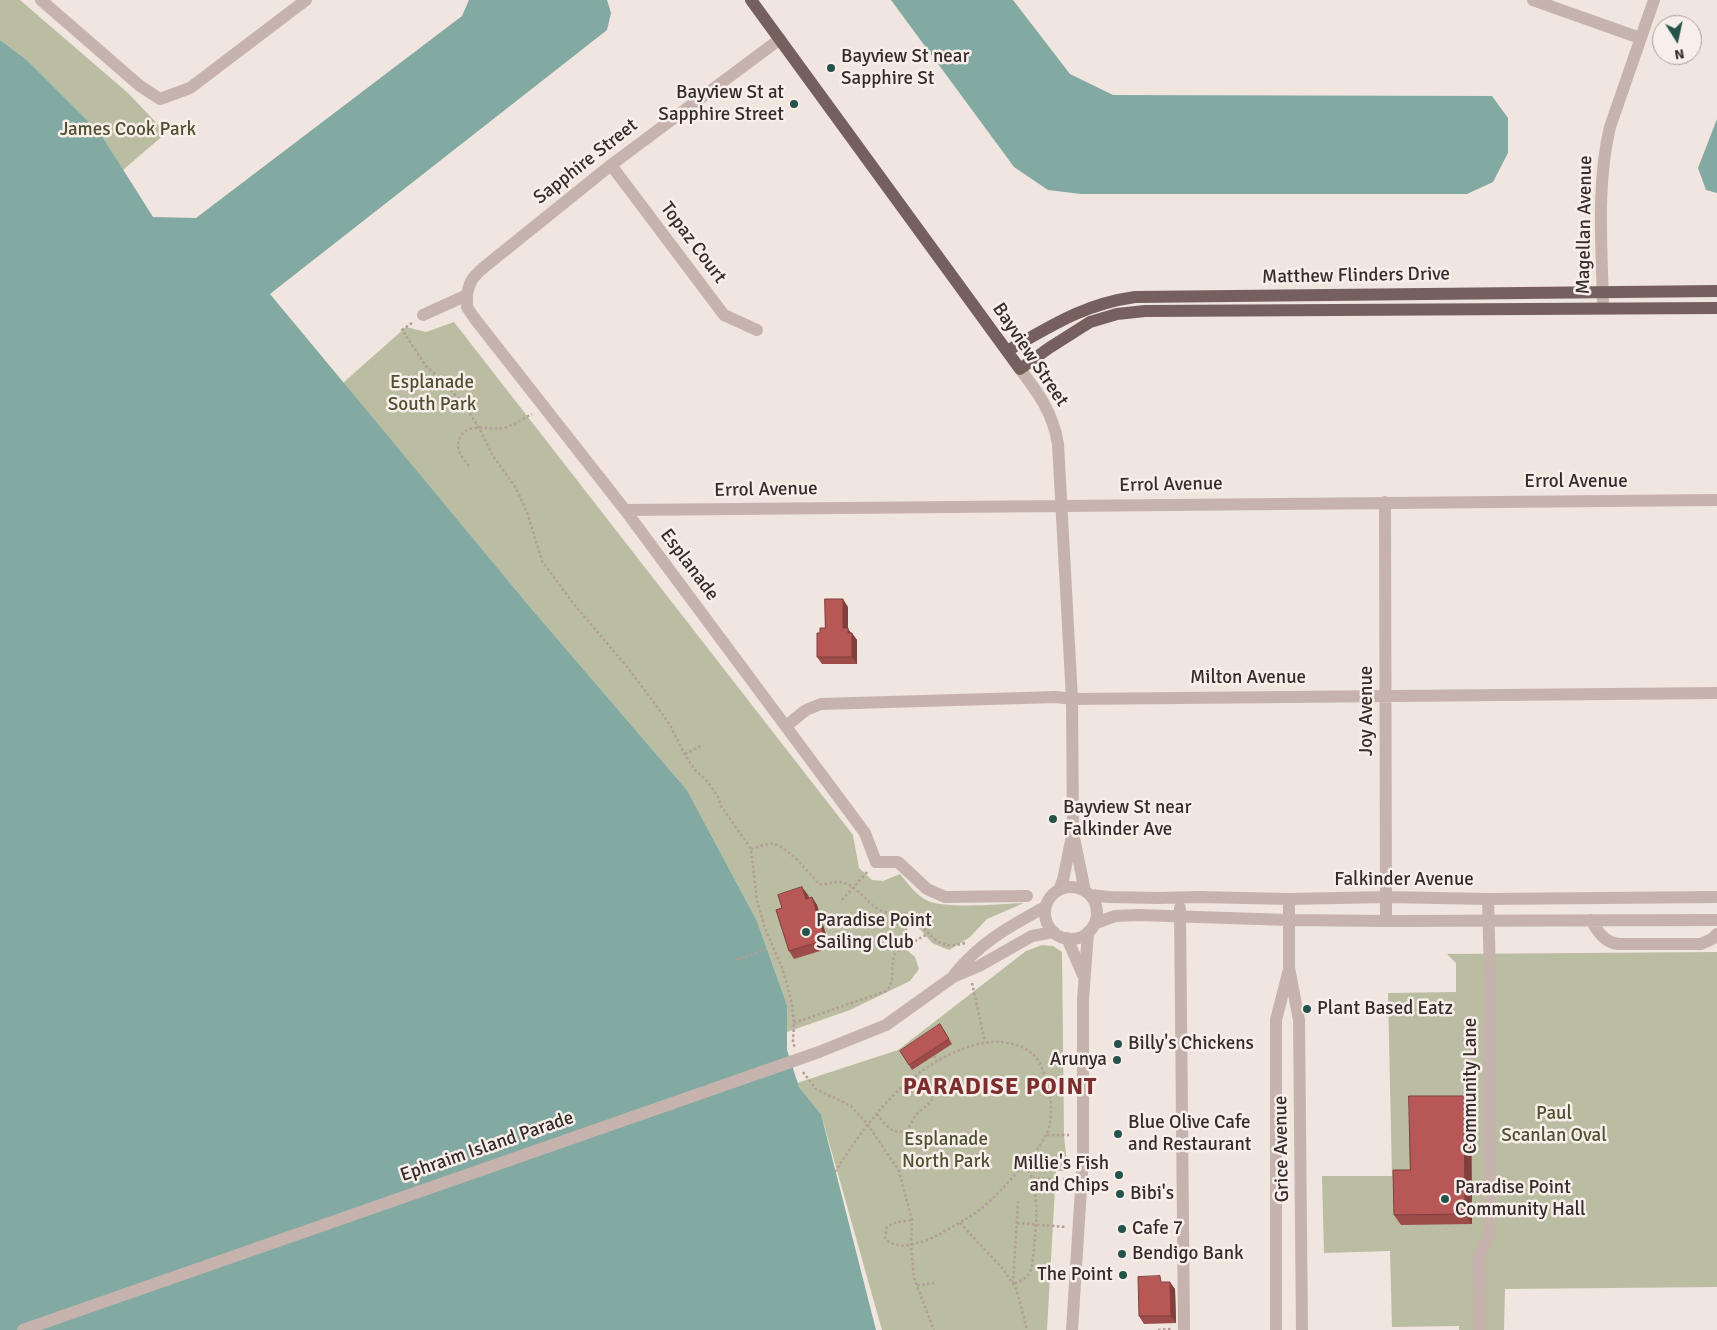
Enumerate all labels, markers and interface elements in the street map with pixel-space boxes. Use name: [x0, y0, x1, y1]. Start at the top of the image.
north arrow: [1652, 15, 1702, 65]
text: N: [1673, 45, 1686, 63]
place label: Bayview St near Sapphire St: [841, 46, 969, 90]
marker: Bayview St near Sapphire St: [825, 62, 837, 74]
place label: Bayview St at Sapphire Street: [658, 82, 784, 126]
marker: Bayview St at Sapphire Street: [788, 98, 800, 110]
street label: Sapphire Street: [529, 114, 643, 210]
park label: James Cook Park: [60, 119, 196, 141]
street label: Magellan Avenue: [1572, 155, 1598, 295]
street label: Topaz Court: [655, 198, 731, 288]
street label: Matthew Flinders Drive: [1262, 263, 1450, 289]
street label: Bayview Street: [987, 299, 1073, 411]
park label: Esplanade South Park: [388, 372, 476, 416]
street label: Errol Avenue: [1524, 471, 1628, 493]
street label: Errol Avenue: [1119, 473, 1223, 497]
street label: Errol Avenue: [714, 478, 818, 502]
street label: Esplanade: [655, 525, 723, 605]
street label: Joy Avenue: [1356, 666, 1378, 756]
street label: Milton Avenue: [1190, 667, 1306, 689]
place label: Bayview St near Falkinder Ave: [1063, 797, 1191, 841]
marker: Bayview St near Falkinder Ave: [1047, 813, 1059, 825]
street label: Falkinder Avenue: [1334, 869, 1474, 891]
place label: Paradise Point Sailing Club: [816, 910, 932, 954]
marker: Paradise Point Sailing Club: [800, 926, 812, 938]
place label: Plant Based Eatz: [1317, 998, 1453, 1020]
marker: Plant Based Eatz: [1301, 1003, 1313, 1015]
street label: Community Lane: [1460, 1018, 1482, 1154]
place label: Billy's Chickens: [1128, 1033, 1254, 1055]
marker: Billy's Chickens: [1112, 1038, 1124, 1050]
place label: Arunya: [1050, 1049, 1107, 1071]
marker: Arunya: [1111, 1054, 1123, 1066]
district label: PARADISE POINT: [901, 1074, 1099, 1102]
street label: Grice Avenue: [1270, 1095, 1294, 1203]
park label: Paul Scanlan Oval: [1501, 1103, 1607, 1147]
street label: Ephraim Island Parade: [397, 1107, 577, 1187]
place label: Blue Olive Cafe and Restaurant: [1128, 1112, 1251, 1156]
marker: Blue Olive Cafe and Restaurant: [1112, 1128, 1124, 1140]
park label: Esplanade North Park: [902, 1129, 990, 1173]
place label: Millie's Fish and Chips: [1013, 1153, 1109, 1197]
marker: Millie's Fish and Chips: [1113, 1169, 1125, 1181]
place label: Paradise Point Community Hall: [1455, 1177, 1586, 1221]
place label: Bibi's: [1130, 1183, 1174, 1205]
marker: Bibi's: [1114, 1188, 1126, 1200]
marker: Paradise Point Community Hall: [1439, 1193, 1451, 1205]
place label: Cafe 7: [1132, 1218, 1183, 1240]
marker: Cafe 7: [1116, 1223, 1128, 1235]
place label: Bendigo Bank: [1132, 1243, 1244, 1265]
marker: Bendigo Bank: [1116, 1248, 1128, 1260]
place label: The Point: [1037, 1264, 1113, 1286]
marker: The Point: [1117, 1269, 1129, 1281]

